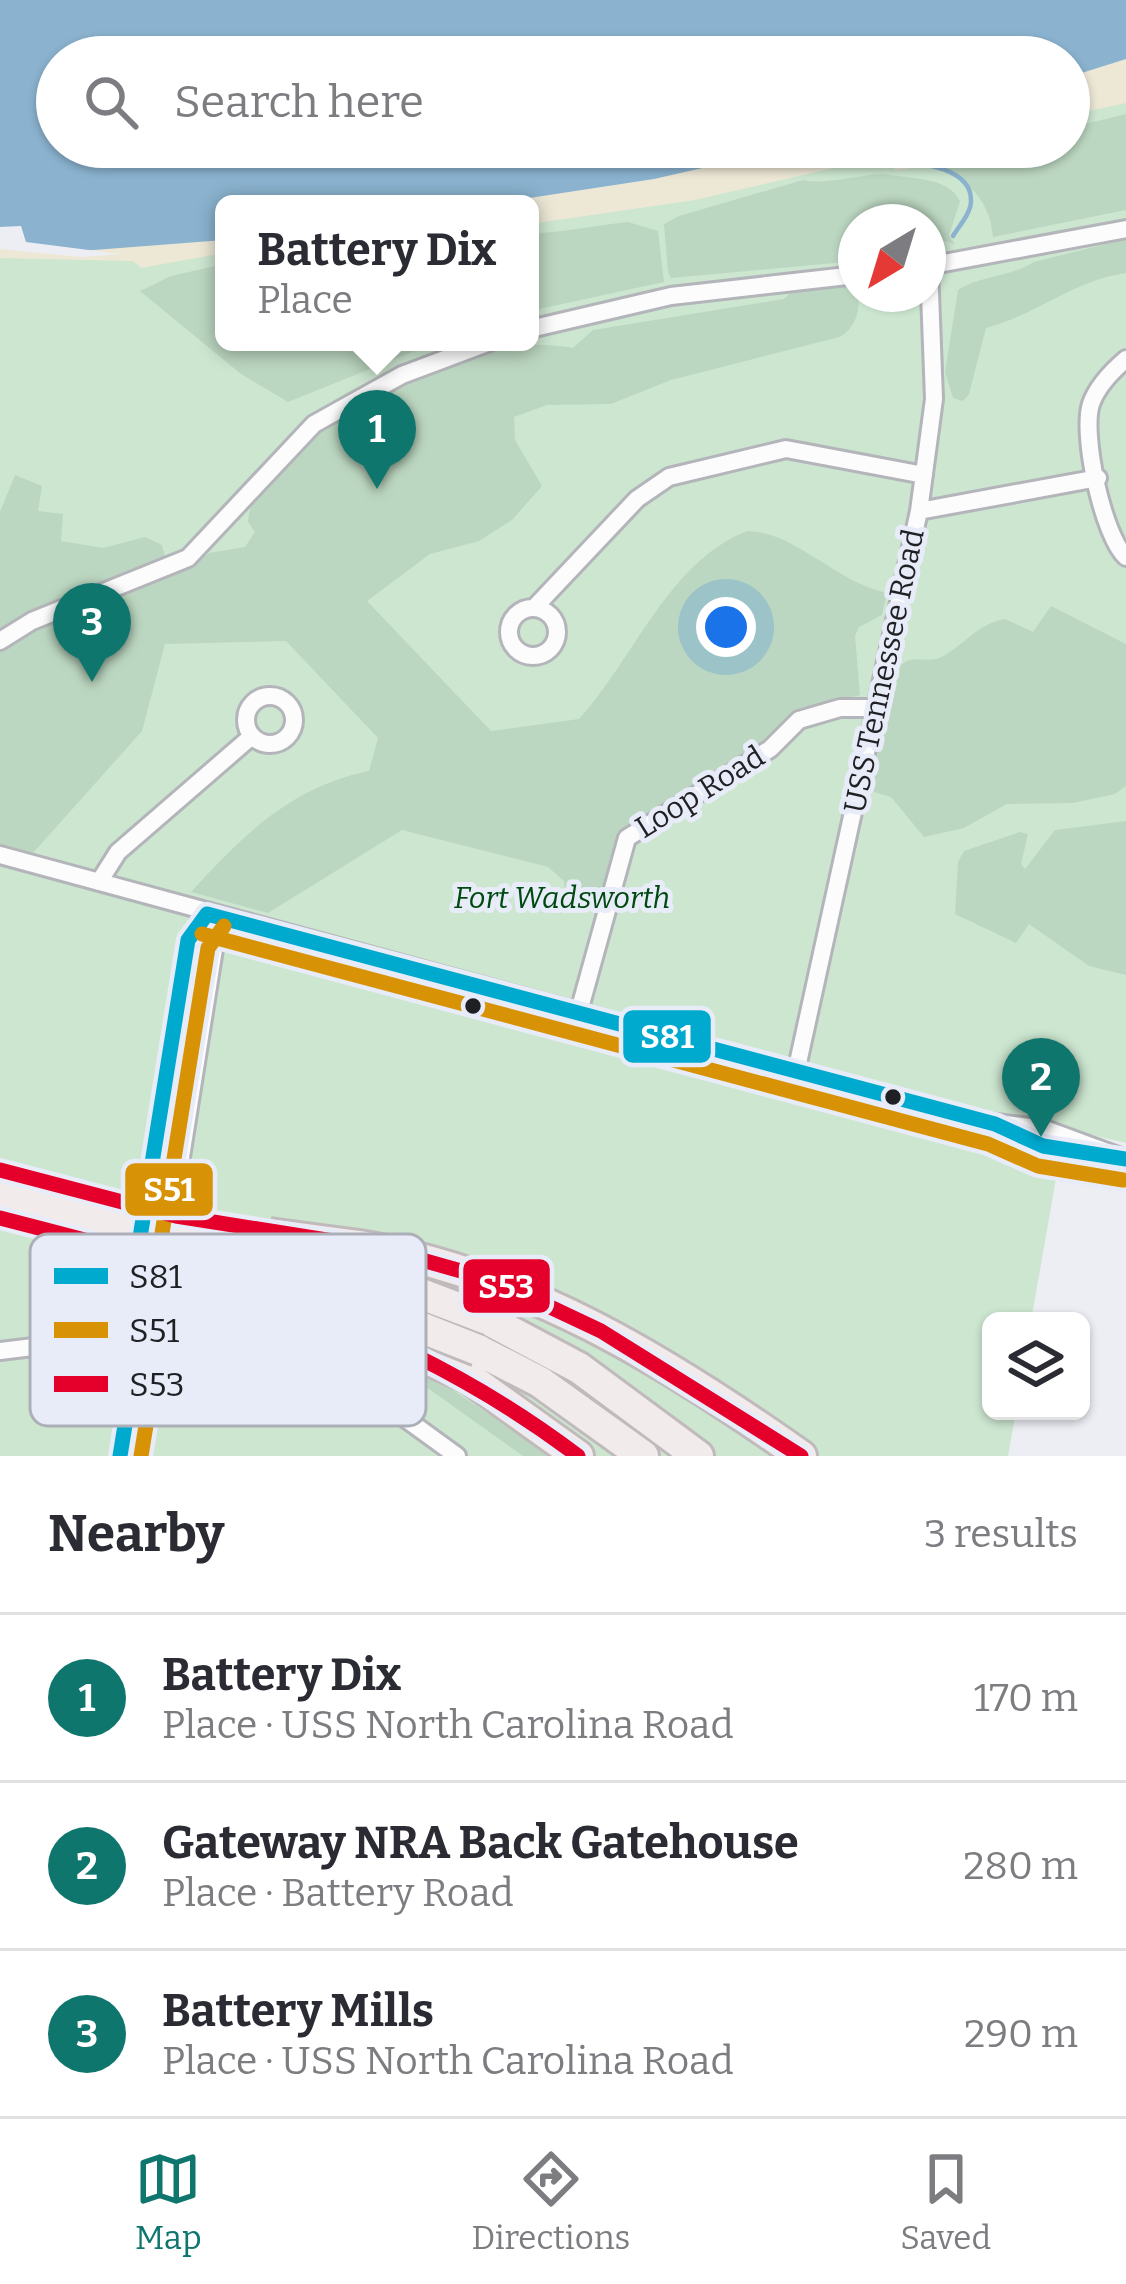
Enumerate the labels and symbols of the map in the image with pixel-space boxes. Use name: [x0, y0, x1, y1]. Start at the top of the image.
north arrow: [838, 204, 946, 312]
pin: 1: [338, 390, 416, 489]
street label: USS Tennessee Road: [836, 526, 932, 816]
pin: 3: [53, 583, 131, 682]
your location: [696, 597, 756, 657]
street label: Loop Road: [629, 738, 771, 846]
park label: Fort Wadsworth: [454, 880, 670, 916]
unlabelled marker: [462, 995, 484, 1017]
line badge: S81: [621, 1008, 713, 1065]
text: S81: [640, 1017, 695, 1057]
pin: 2: [1002, 1038, 1080, 1137]
unlabelled marker: [882, 1086, 904, 1108]
line badge: S51: [123, 1161, 215, 1218]
text: S51: [143, 1170, 196, 1210]
legend: [30, 1234, 426, 1426]
text: S81: [129, 1257, 182, 1297]
line badge: S53: [461, 1257, 552, 1315]
text: S53: [478, 1267, 534, 1307]
text: S51: [129, 1311, 179, 1351]
text: S53: [129, 1365, 184, 1405]

